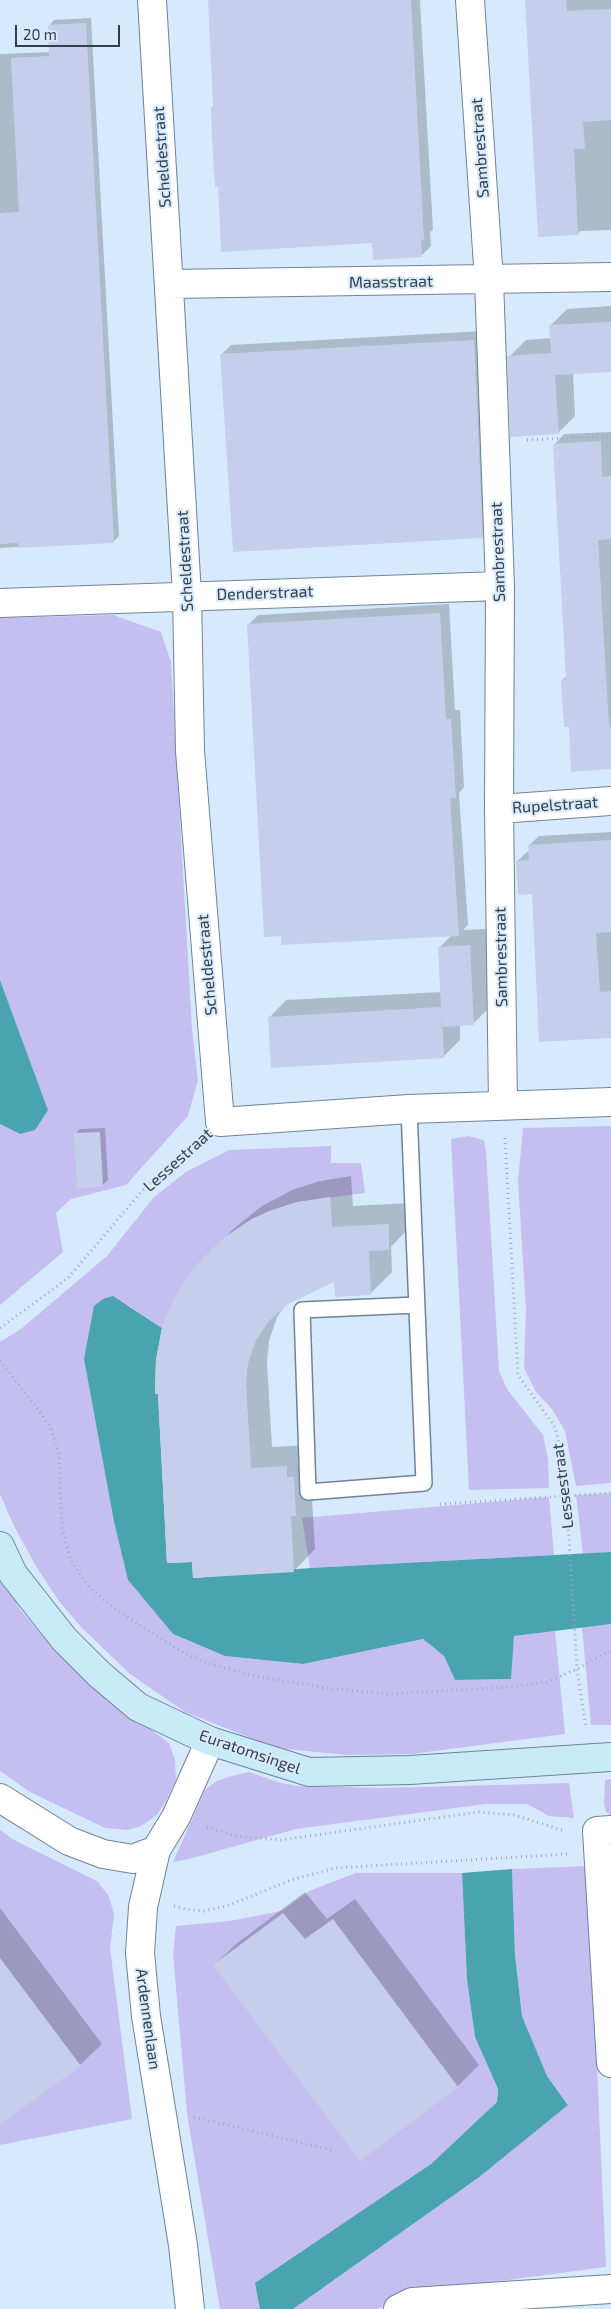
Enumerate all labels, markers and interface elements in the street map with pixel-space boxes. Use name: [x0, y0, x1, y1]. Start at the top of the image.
scale bar: [18, 15, 122, 47]
text: 20 m: [23, 25, 57, 43]
street label: Sambrestraat: [467, 97, 493, 199]
street label: Scheldestraat: [149, 106, 175, 208]
street label: Maasstraat: [349, 272, 433, 292]
street label: Sambrestraat: [487, 502, 509, 602]
street label: Scheldestraat: [173, 510, 197, 612]
street label: Denderstraat: [216, 582, 314, 604]
street label: Rupelstraat: [511, 792, 599, 818]
street label: Sambrestraat: [491, 907, 511, 1007]
street label: Scheldestraat: [193, 914, 221, 1016]
street label: Lessestraat: [140, 1124, 216, 1196]
street label: Lessestraat: [548, 1442, 578, 1530]
street label: Euratomsingel: [197, 1726, 303, 1778]
street label: Ardennenlaan: [131, 1967, 165, 2071]

